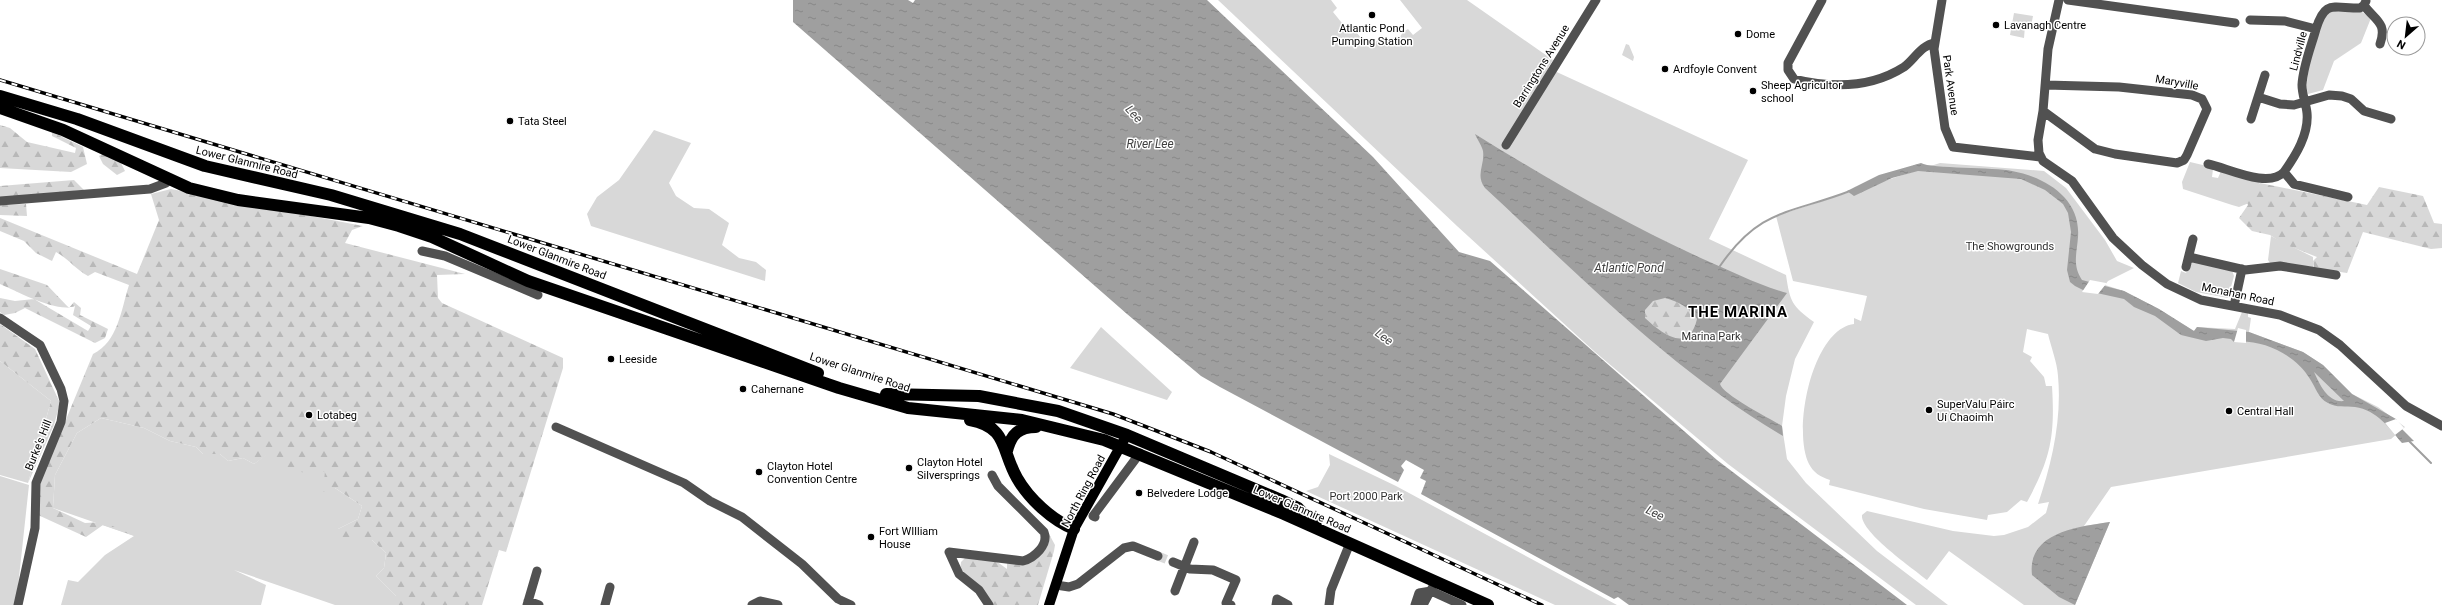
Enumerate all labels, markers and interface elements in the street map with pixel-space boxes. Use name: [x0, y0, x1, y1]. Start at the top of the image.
marker: Atlantic Pond Pumping Station: [1367, 10, 1377, 20]
north arrow: [2386, 16, 2426, 56]
place label: Lavanagh Centre: [2004, 19, 2086, 32]
marker: Lavanagh Centre: [1991, 20, 2001, 30]
place label: Atlantic Pond Pumping Station: [1331, 22, 1413, 48]
street label: Barringtons Avenue: [1511, 22, 1572, 110]
place label: Dome: [1746, 28, 1775, 41]
marker: Dome: [1733, 29, 1743, 39]
street label: Lindville: [2287, 30, 2310, 72]
text: N: [2395, 37, 2408, 52]
street label: Park Avenue: [1940, 54, 1961, 116]
place label: Ardfoyle Convent: [1673, 63, 1757, 76]
marker: Ardfoyle Convent: [1660, 64, 1670, 74]
street label: Maryville: [2154, 72, 2200, 93]
place label: Sheep Agricultor school: [1761, 79, 1842, 105]
marker: Sheep Agricultor school: [1748, 86, 1758, 96]
water label: Lee: [1123, 102, 1145, 126]
place label: Tata Steel: [518, 115, 567, 128]
marker: Tata Steel: [505, 116, 515, 126]
water label: River Lee: [1126, 137, 1174, 151]
street label: Lower Glanmire Road: [194, 144, 299, 181]
street label: Lower Glanmire Road: [506, 233, 608, 282]
park label: The Showgrounds: [1966, 240, 2055, 253]
water label: Atlantic Pond: [1593, 261, 1664, 275]
street label: Monahan Road: [2200, 280, 2275, 309]
district label: THE MARINA: [1688, 303, 1788, 321]
water label: Lee: [1372, 326, 1396, 348]
park label: Marina Park: [1682, 330, 1741, 343]
street label: Lower Glanmire Road: [808, 350, 912, 395]
place label: Leeside: [619, 353, 657, 366]
marker: Leeside: [606, 354, 616, 364]
place label: Cahernane: [751, 383, 804, 396]
marker: Cahernane: [738, 384, 748, 394]
place label: SuperValu Páirc Uí Chaoimh: [1937, 398, 2015, 424]
marker: SuperValu Páirc Uí Chaoimh: [1924, 405, 1934, 415]
place label: Central Hall: [2237, 405, 2294, 418]
marker: Central Hall: [2224, 406, 2234, 416]
place label: Lotabeg: [317, 409, 357, 422]
marker: Lotabeg: [304, 410, 314, 420]
street label: Burke's Hill: [22, 418, 55, 472]
street label: North Ring Road: [1059, 453, 1108, 530]
place label: Clayton Hotel Silversprings: [917, 456, 983, 482]
place label: Clayton Hotel Convention Centre: [767, 460, 857, 486]
marker: Clayton Hotel Silversprings: [904, 463, 914, 473]
marker: Clayton Hotel Convention Centre: [754, 467, 764, 477]
street label: Lower Glanmire Road: [1251, 483, 1353, 536]
place label: Belvedere Lodge: [1147, 487, 1228, 500]
marker: Belvedere Lodge: [1134, 488, 1144, 498]
park label: Port 2000 Park: [1329, 490, 1403, 503]
water label: Lee: [1644, 503, 1666, 523]
place label: Fort WIlliam House: [879, 525, 938, 551]
marker: Fort WIlliam House: [866, 532, 876, 542]

